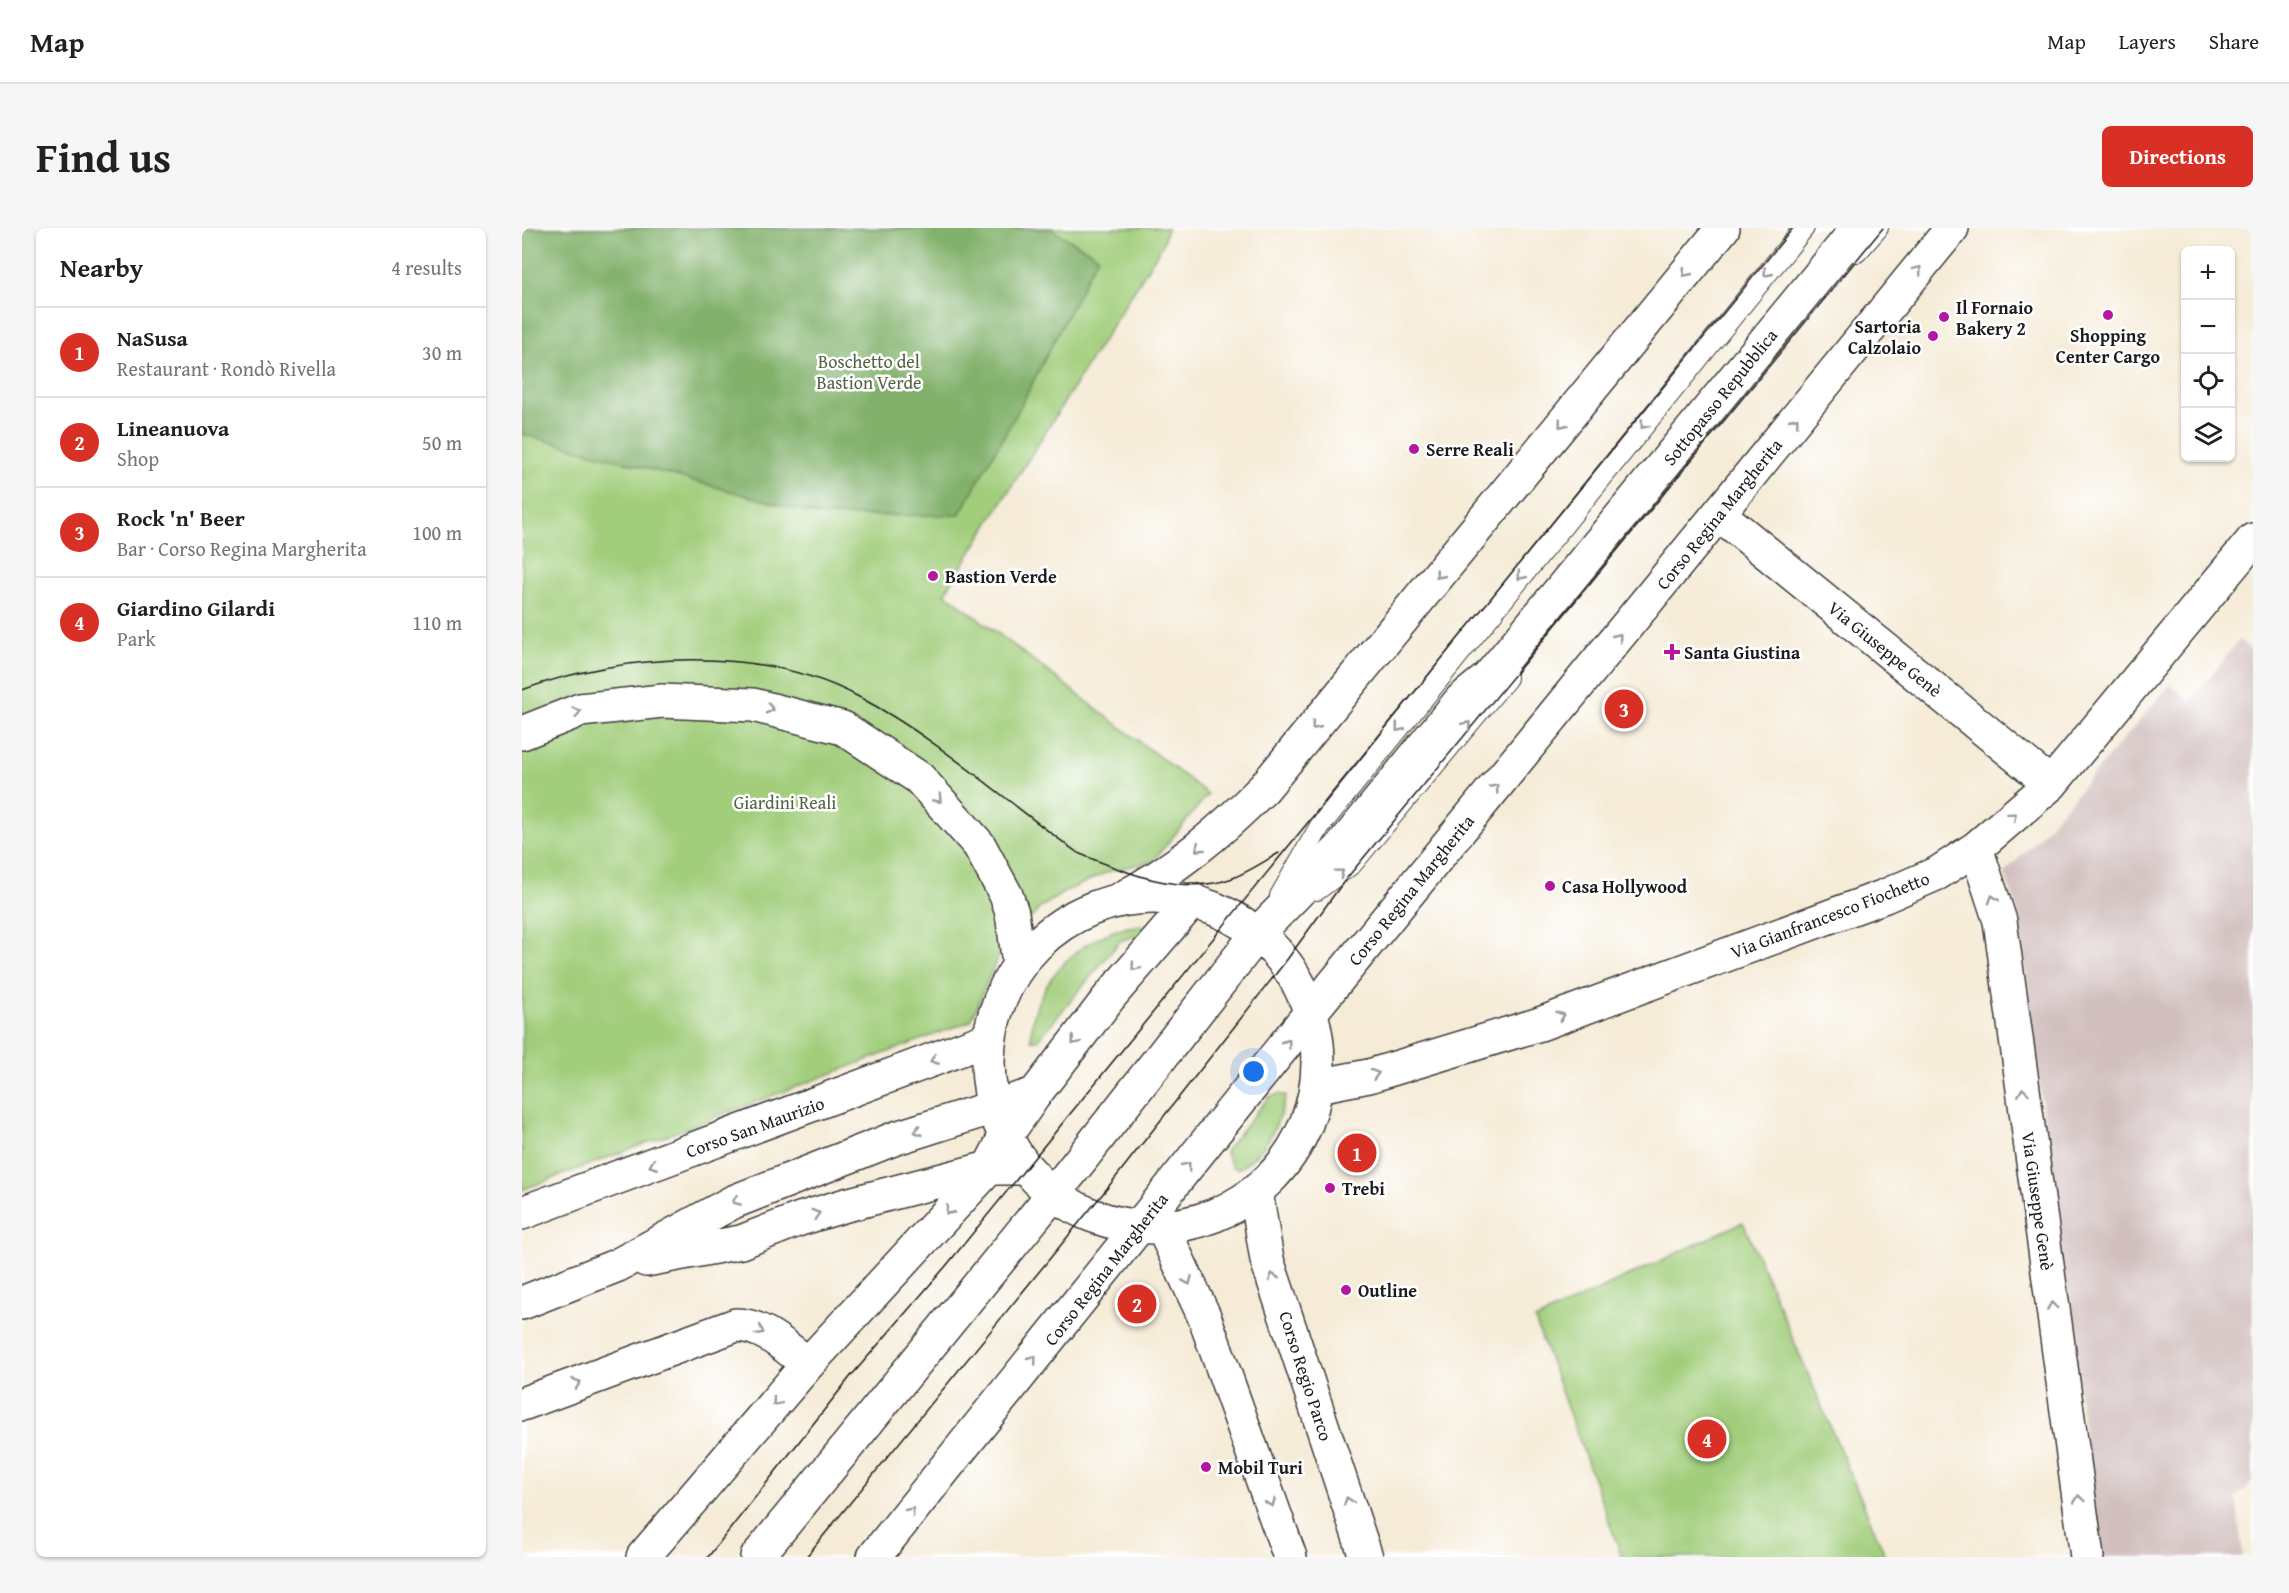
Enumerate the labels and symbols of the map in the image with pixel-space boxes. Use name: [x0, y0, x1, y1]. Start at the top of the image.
one-way arrow: [1682, 266, 1693, 277]
one-way arrow: [1911, 266, 1922, 277]
one-way arrow: [1763, 267, 1774, 278]
place label: Il Fornaio Bakery 2: [1956, 294, 2034, 342]
marker: Shopping Center Cargo: [2101, 308, 2115, 322]
marker: Il Fornaio Bakery 2: [1937, 310, 1951, 324]
place label: Sartoria Calzolaio: [1848, 313, 1922, 361]
street label: Sottopasso Repubblica: [1656, 322, 1784, 471]
place label: Shopping Center Cargo: [2056, 322, 2161, 370]
marker: Sartoria Calzolaio: [1926, 329, 1940, 343]
park label: Boschetto del Bastion Verde: [817, 348, 922, 396]
one-way arrow: [1558, 417, 1569, 428]
one-way arrow: [1787, 417, 1798, 428]
one-way arrow: [1641, 418, 1652, 429]
street label: Corso Regina Margherita: [1649, 432, 1789, 595]
place label: Serre Reali: [1426, 436, 1514, 463]
marker: Serre Reali: [1407, 442, 1421, 456]
place label: Bastion Verde: [945, 563, 1057, 590]
one-way arrow: [1435, 568, 1446, 579]
marker: Bastion Verde: [926, 569, 940, 583]
one-way arrow: [1518, 570, 1529, 581]
street label: Via Giuseppe Genè: [1822, 595, 1948, 703]
one-way arrow: [1611, 633, 1622, 644]
place label: Santa Giustina: [1684, 639, 1801, 666]
marker: Santa Giustina: [1665, 645, 1679, 659]
pin: 3: [1604, 686, 1644, 732]
one-way arrow: [765, 702, 775, 715]
one-way arrow: [571, 707, 582, 719]
one-way arrow: [1311, 719, 1322, 730]
one-way arrow: [1395, 721, 1406, 732]
one-way arrow: [1460, 721, 1471, 732]
one-way arrow: [1487, 784, 1498, 795]
park label: Giardini Reali: [734, 789, 836, 816]
one-way arrow: [931, 793, 942, 803]
street label: Corso Regina Margherita: [1341, 808, 1481, 971]
one-way arrow: [2006, 812, 2017, 823]
one-way arrow: [1195, 841, 1206, 852]
street label: Via Gianfrancesco Fiochetto: [1727, 865, 1933, 965]
one-way arrow: [1334, 869, 1345, 880]
place label: Casa Hollywood: [1562, 873, 1688, 900]
marker: Casa Hollywood: [1543, 879, 1557, 893]
one-way arrow: [1988, 895, 2000, 905]
one-way arrow: [1131, 960, 1142, 971]
one-way arrow: [1555, 1011, 1566, 1024]
one-way arrow: [1072, 1034, 1083, 1045]
one-way arrow: [1279, 1039, 1290, 1050]
one-way arrow: [929, 1053, 940, 1065]
your location: [1239, 1057, 1268, 1086]
one-way arrow: [1369, 1069, 1379, 1081]
one-way arrow: [2018, 1087, 2030, 1096]
street label: Corso San Maurizio: [682, 1089, 828, 1165]
one-way arrow: [913, 1124, 924, 1137]
pin: 1: [1338, 1130, 1376, 1176]
street label: Via Giuseppe Genè: [2015, 1130, 2061, 1272]
one-way arrow: [648, 1158, 659, 1170]
one-way arrow: [1180, 1162, 1191, 1173]
place label: Trebi: [1342, 1175, 1385, 1202]
marker: Trebi: [1323, 1181, 1337, 1195]
street label: Corso Regina Margherita: [1038, 1186, 1175, 1351]
one-way arrow: [731, 1194, 742, 1206]
one-way arrow: [945, 1204, 956, 1215]
one-way arrow: [810, 1209, 821, 1221]
one-way arrow: [1268, 1272, 1280, 1283]
one-way arrow: [1180, 1275, 1192, 1286]
place label: Outline: [1358, 1277, 1417, 1304]
pin: 2: [1118, 1282, 1156, 1326]
marker: Outline: [1339, 1283, 1353, 1297]
one-way arrow: [2047, 1301, 2059, 1310]
street label: Corso Regio Parco: [1272, 1308, 1340, 1444]
one-way arrow: [754, 1324, 764, 1335]
one-way arrow: [1026, 1355, 1037, 1366]
one-way arrow: [571, 1378, 582, 1391]
one-way arrow: [772, 1395, 783, 1406]
pin: 4: [1688, 1416, 1726, 1462]
place label: Mobil Turi: [1218, 1454, 1303, 1481]
marker: Mobil Turi: [1199, 1460, 1213, 1474]
one-way arrow: [2073, 1494, 2085, 1504]
one-way arrow: [1263, 1497, 1276, 1508]
one-way arrow: [1343, 1497, 1355, 1507]
one-way arrow: [904, 1507, 915, 1518]

